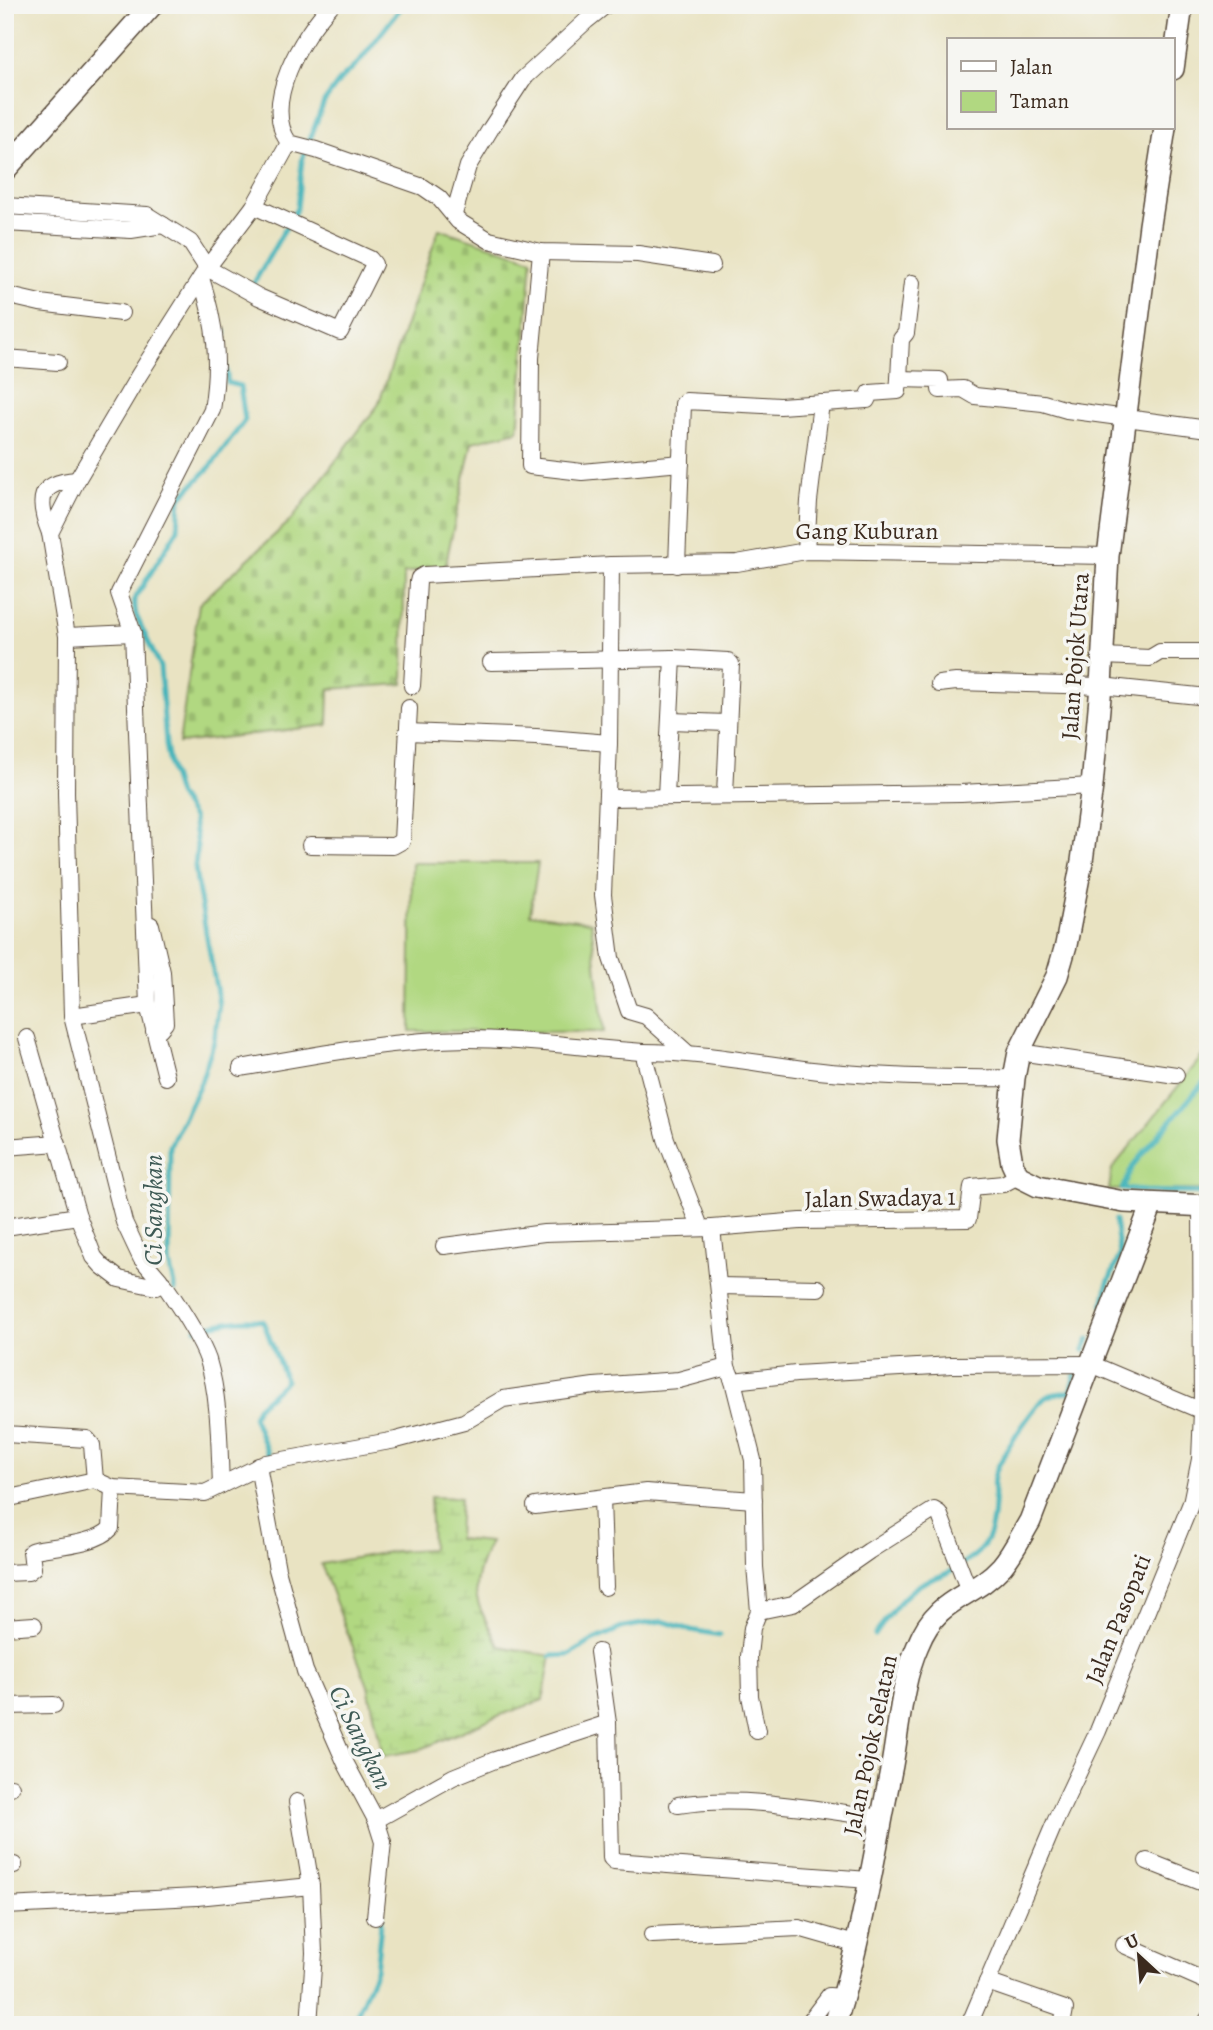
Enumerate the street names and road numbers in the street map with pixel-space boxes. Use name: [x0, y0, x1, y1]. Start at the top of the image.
street label: Gang Kuburan: [796, 515, 938, 547]
street label: Jalan Pojok Utara: [1053, 570, 1097, 741]
street label: Jalan Swadaya 1: [804, 1181, 956, 1215]
street label: Jalan Pasopati: [1077, 1549, 1159, 1689]
street label: Jalan Pojok Selatan: [835, 1652, 905, 1838]

